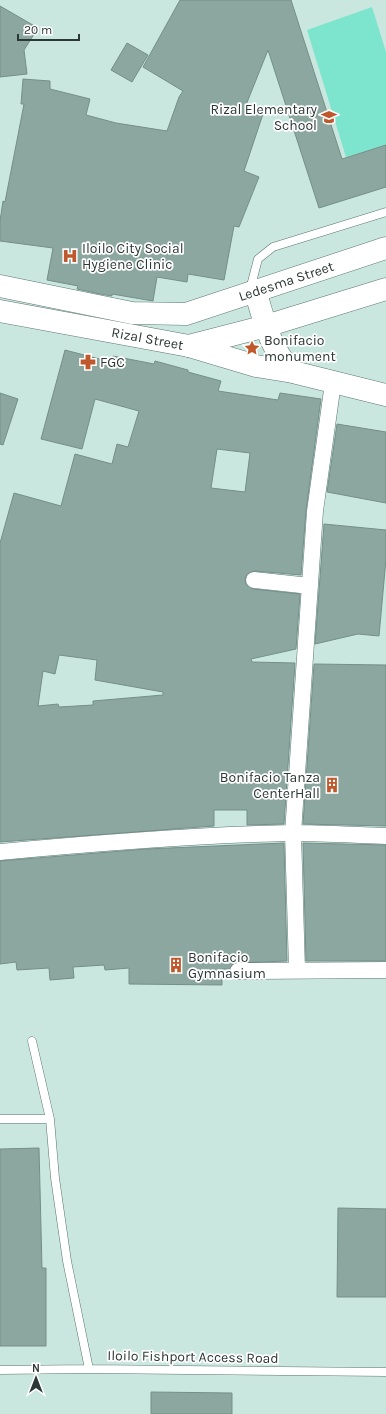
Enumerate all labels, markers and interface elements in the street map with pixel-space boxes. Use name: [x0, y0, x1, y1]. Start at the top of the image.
scale bar: [18, 16, 79, 42]
text: 20 m: [24, 23, 52, 37]
place label: Rizal Elementary School: [210, 101, 317, 134]
school or university icon: Rizal Elementary School: [320, 108, 338, 126]
place label: Iloilo City Social Hygiene Clinic: [82, 240, 184, 273]
hospital icon: Iloilo City Social Hygiene Clinic: [61, 247, 79, 265]
street label: Ledesma Street: [236, 257, 336, 305]
street label: Rizal Street: [110, 323, 185, 353]
place label: Bonifacio monument: [264, 332, 336, 365]
place icon: Bonifacio monument: [243, 339, 261, 357]
pharmacy icon: FGC: [79, 353, 97, 371]
place label: FGC: [100, 354, 125, 371]
place label: Bonifacio Tanza CenterHall: [220, 769, 320, 802]
building icon: Bonifacio Tanza CenterHall: [323, 776, 341, 794]
place label: Bonifacio Gymnasium: [188, 949, 266, 982]
building icon: Bonifacio Gymnasium: [167, 956, 185, 974]
street label: Iloilo Fishport Access Road: [107, 1347, 279, 1367]
north arrow: [16, 1358, 56, 1398]
text: N: [32, 1362, 40, 1375]

